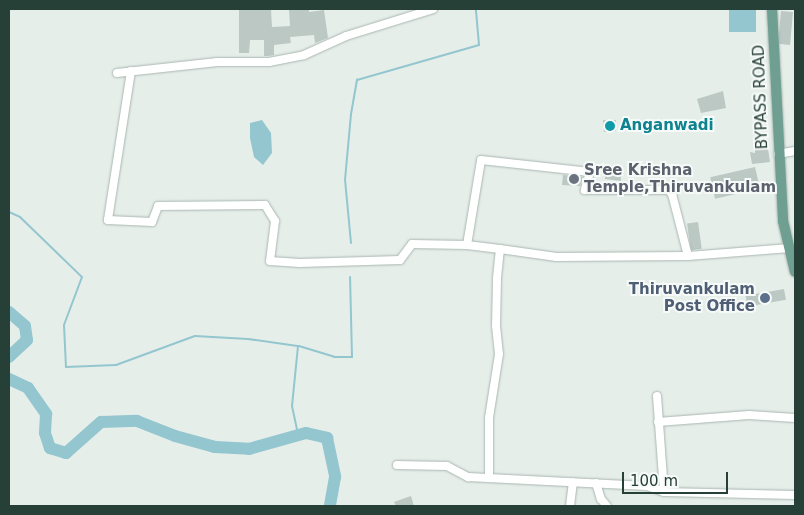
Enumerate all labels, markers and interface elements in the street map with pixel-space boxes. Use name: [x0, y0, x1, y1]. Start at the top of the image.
street label: BYPASS ROAD: [750, 44, 772, 150]
place label: Anganwadi: [620, 117, 714, 135]
marker: Anganwadi: [604, 120, 616, 132]
place label: Sree Krishna Temple,Thiruvankulam: [584, 161, 776, 196]
marker: Sree Krishna Temple,Thiruvankulam: [568, 173, 580, 185]
place label: Thiruvankulam Post Office: [629, 280, 755, 315]
marker: Thiruvankulam Post Office: [759, 292, 771, 304]
scale bar: [624, 462, 730, 494]
text: 100 m: [630, 472, 678, 490]

